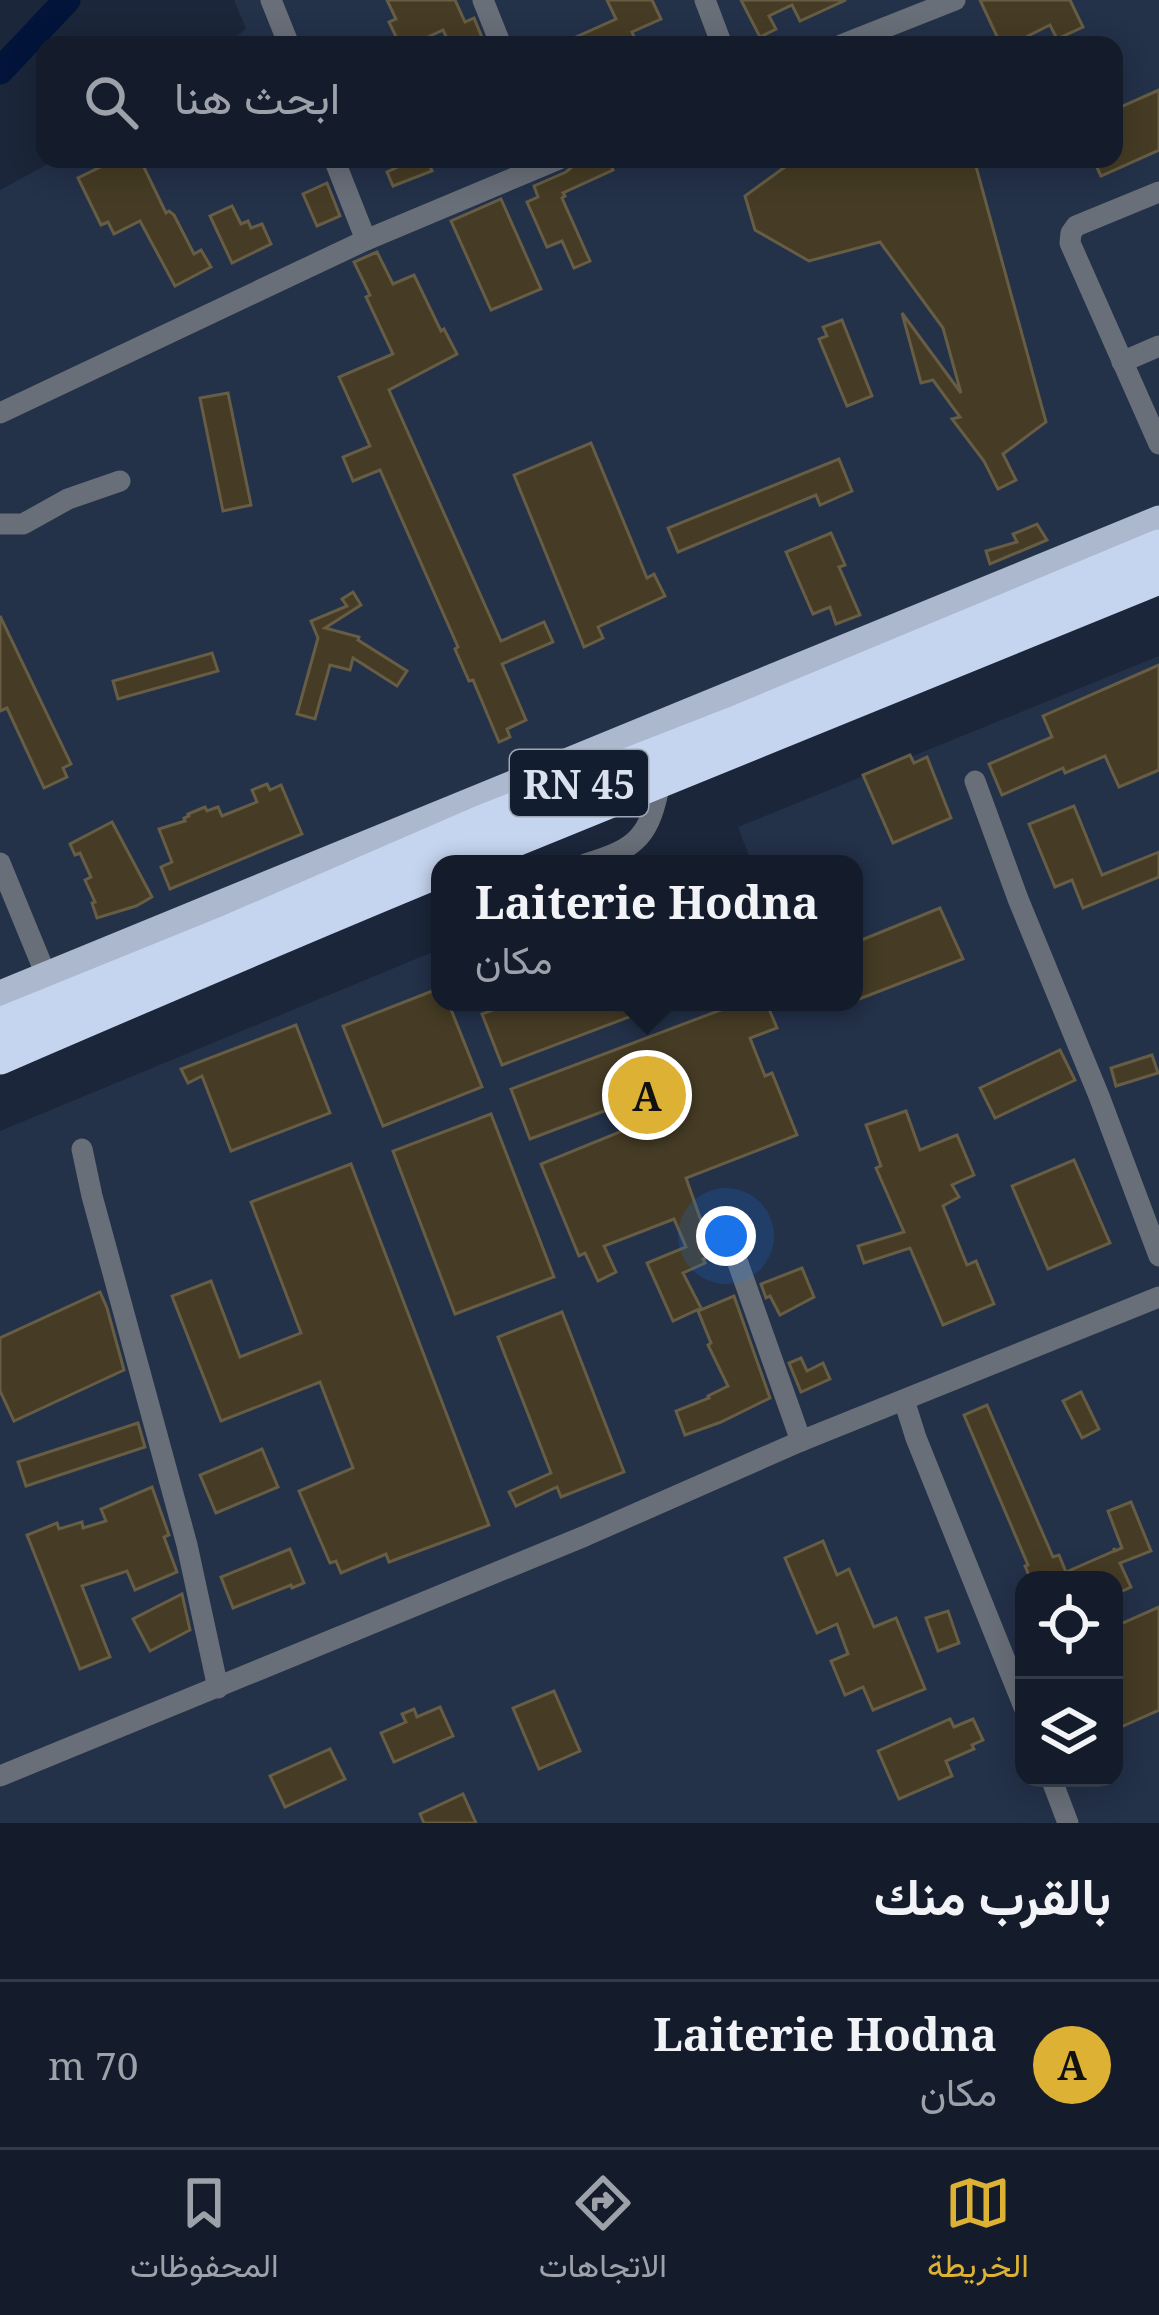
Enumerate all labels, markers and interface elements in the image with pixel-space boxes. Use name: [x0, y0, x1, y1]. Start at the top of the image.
search box: [36, 36, 1123, 168]
text: ابحث هنا: [174, 66, 340, 127]
icon: search: [78, 69, 144, 135]
road number: RN 45: [510, 750, 648, 816]
popup: [431, 855, 863, 1011]
text: Laiterie Hodna: [475, 871, 819, 932]
text: مكان: [475, 932, 552, 985]
pin: A: [608, 1050, 686, 1140]
your location: [696, 1206, 756, 1266]
map controls: [1015, 1571, 1123, 1787]
button: locate: [1015, 1571, 1123, 1679]
button: layers: [1015, 1679, 1123, 1787]
text: بالقرب منك: [874, 1860, 1111, 1930]
text: Laiterie Hodna: [653, 2003, 997, 2064]
text: 70 m: [48, 2038, 139, 2091]
text: A: [1057, 2038, 1087, 2091]
text: مكان: [920, 2064, 997, 2117]
tab: المحفوظات: [130, 2170, 279, 2295]
tab: الاتجاهات: [539, 2170, 667, 2295]
tab: الخريطة: [927, 2170, 1029, 2295]

